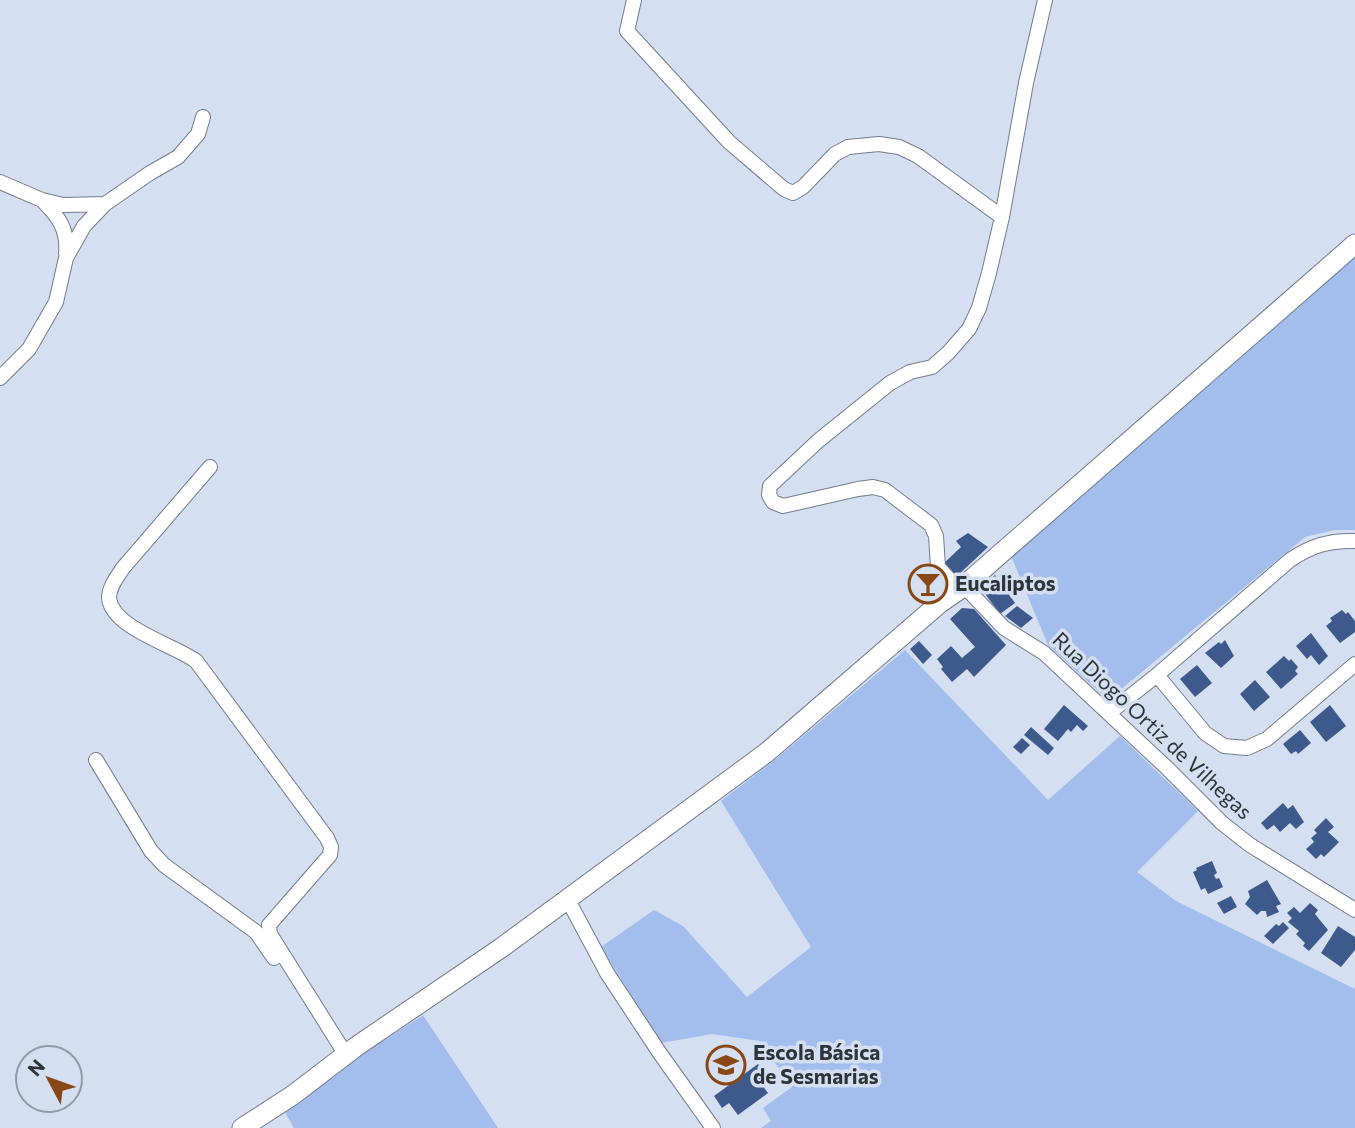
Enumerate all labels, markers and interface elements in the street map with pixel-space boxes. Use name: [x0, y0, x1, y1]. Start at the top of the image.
bar icon: Eucaliptos: [907, 563, 949, 605]
place label: Eucaliptos: [955, 570, 1056, 595]
street label: Rua Diogo Ortiz de Vilhegas: [1048, 626, 1258, 824]
place label: Escola Básica de Sesmarias: [753, 1039, 880, 1088]
north arrow: [14, 1044, 84, 1114]
school or university icon: Escola Básica de Sesmarias: [705, 1044, 747, 1086]
text: N: [22, 1055, 49, 1080]

